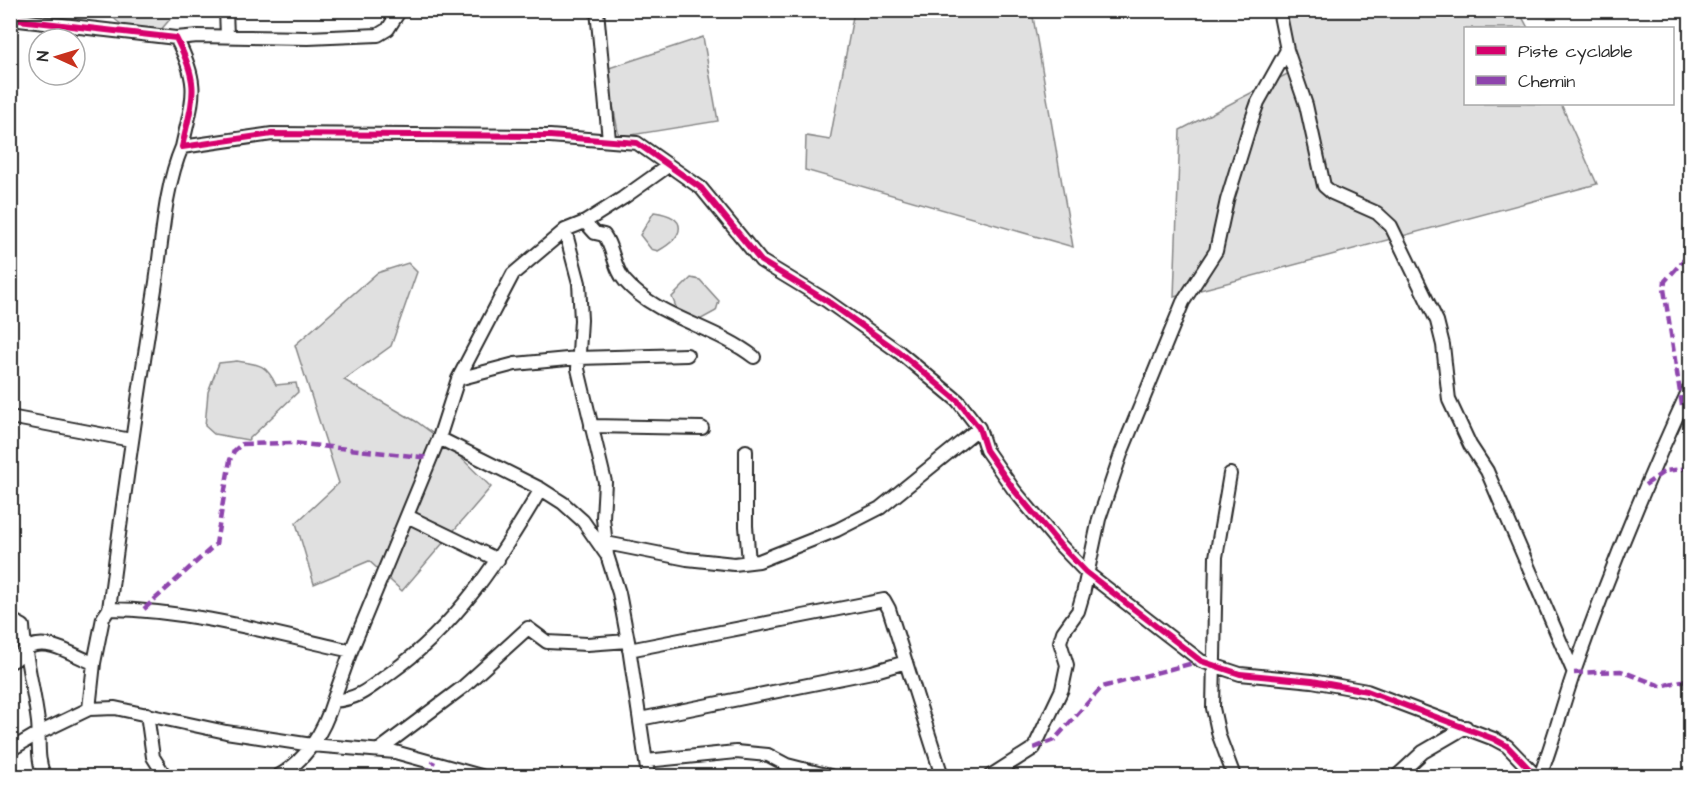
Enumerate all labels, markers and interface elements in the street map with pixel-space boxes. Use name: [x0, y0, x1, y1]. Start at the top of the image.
north arrow: [27, 27, 87, 87]
legend: [1464, 27, 1674, 105]
text: Piste cyclable: [1518, 39, 1633, 65]
text: N: [32, 50, 54, 62]
text: Chemin: [1518, 69, 1575, 94]

